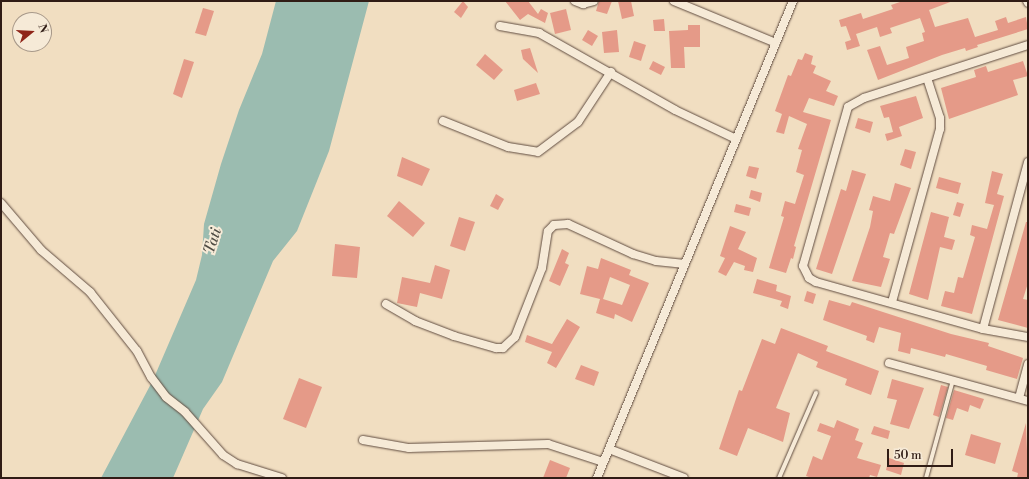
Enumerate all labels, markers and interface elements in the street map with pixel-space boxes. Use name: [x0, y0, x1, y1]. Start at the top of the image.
north arrow: [12, 12, 52, 52]
text: N: [34, 22, 50, 35]
water label: Tati: [200, 226, 226, 256]
scale bar: [889, 441, 955, 467]
text: 50 m: [894, 448, 922, 463]

